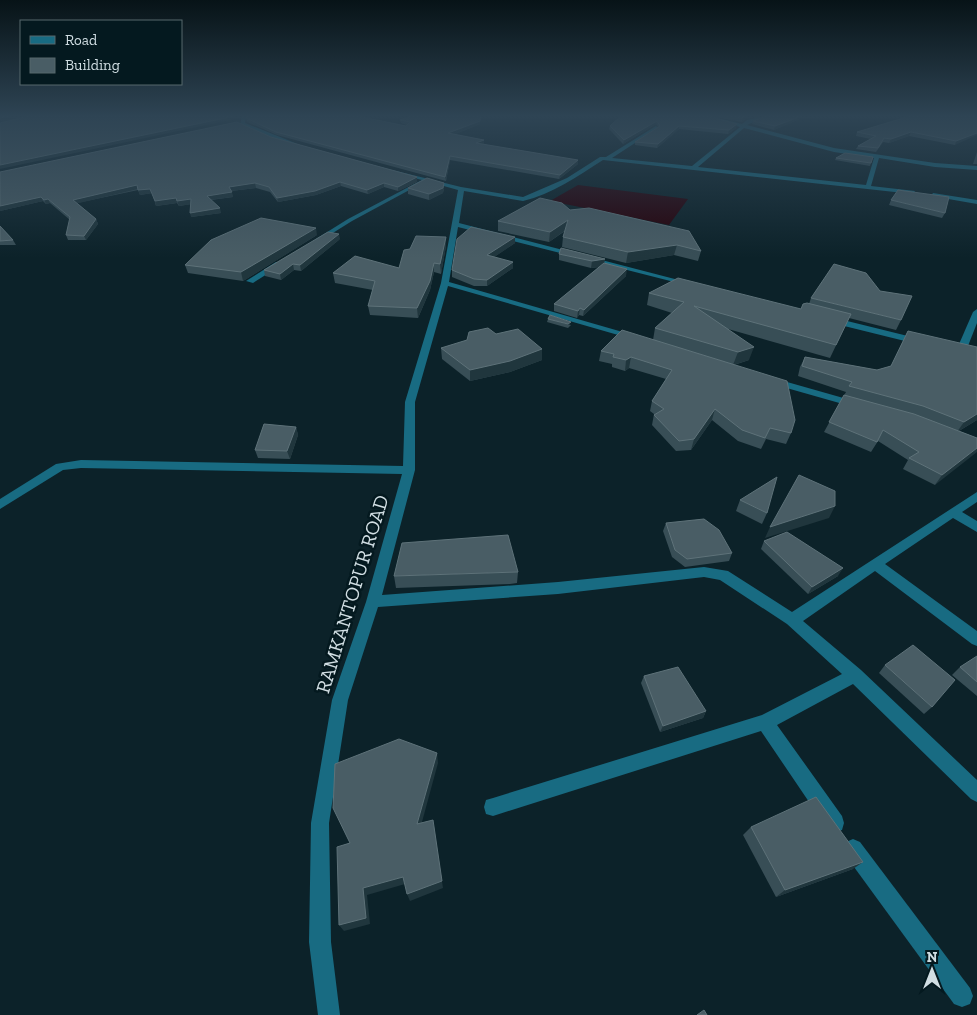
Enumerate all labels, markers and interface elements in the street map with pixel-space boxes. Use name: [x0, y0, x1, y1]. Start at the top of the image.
legend: [20, 20, 182, 85]
text: Road: [65, 31, 98, 49]
text: Building: [65, 56, 120, 74]
street label: RAMKANTOPUR ROAD: [310, 492, 394, 696]
north arrow: [907, 945, 957, 995]
text: N: [927, 949, 938, 966]

